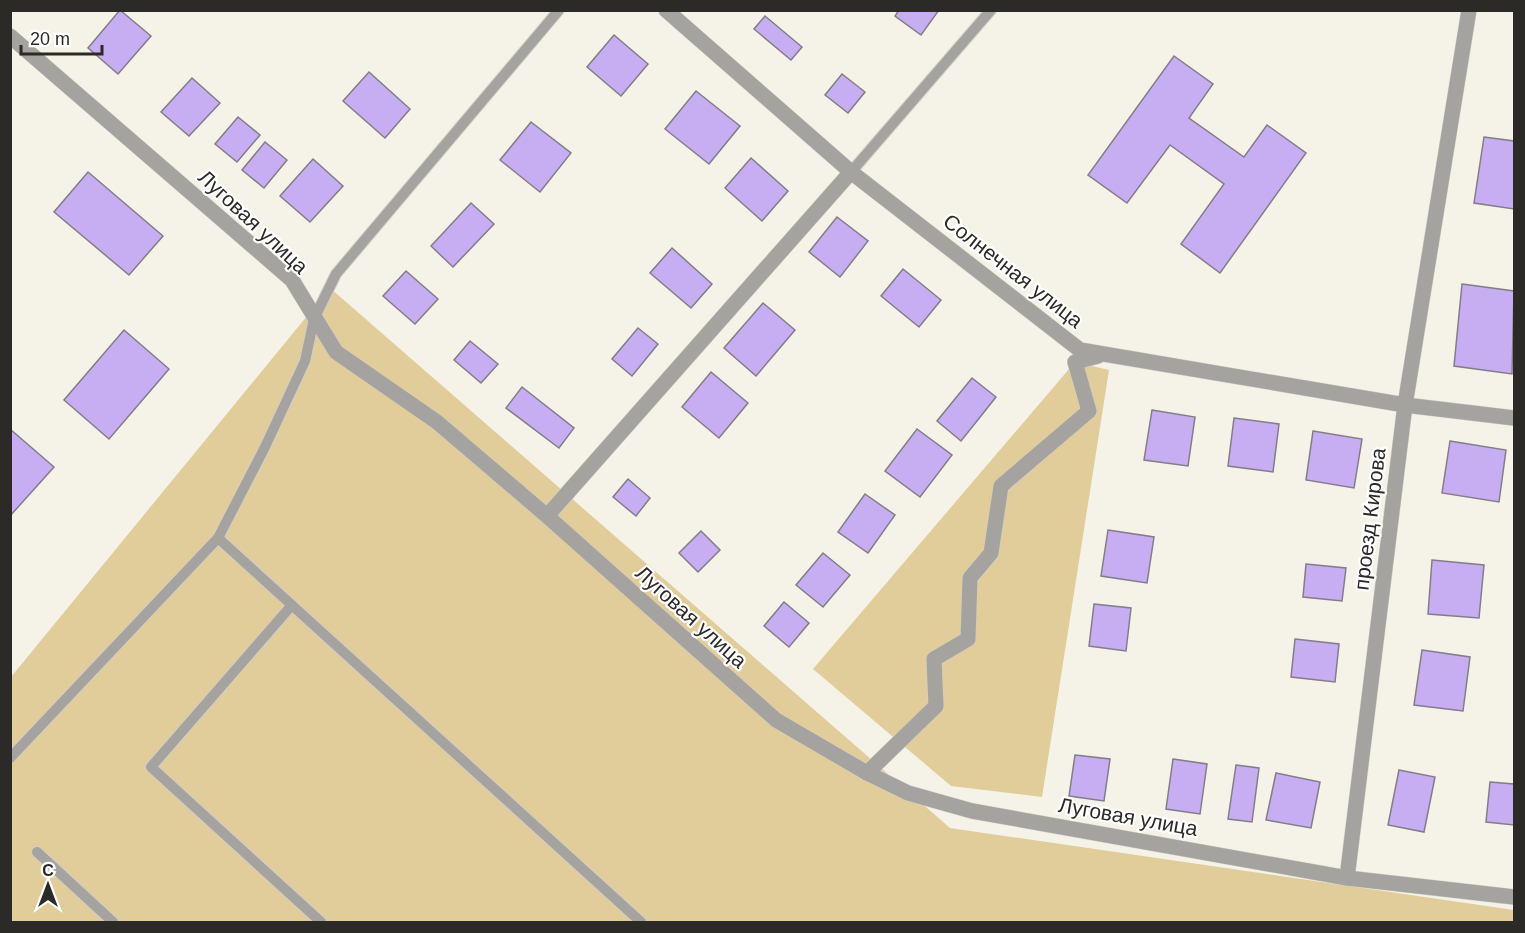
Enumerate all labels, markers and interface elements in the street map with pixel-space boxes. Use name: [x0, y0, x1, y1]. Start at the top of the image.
scale bar: [21, 18, 102, 56]
text: 20 m: [30, 29, 70, 49]
street label: Луговая улица: [194, 165, 313, 278]
street label: Солнечная улица: [939, 209, 1088, 332]
street label: проезд Кирова: [1349, 446, 1390, 591]
street label: Луговая улица: [631, 561, 752, 673]
street label: Луговая улица: [1057, 793, 1200, 840]
north arrow: [18, 855, 78, 915]
text: С: [42, 862, 54, 879]

